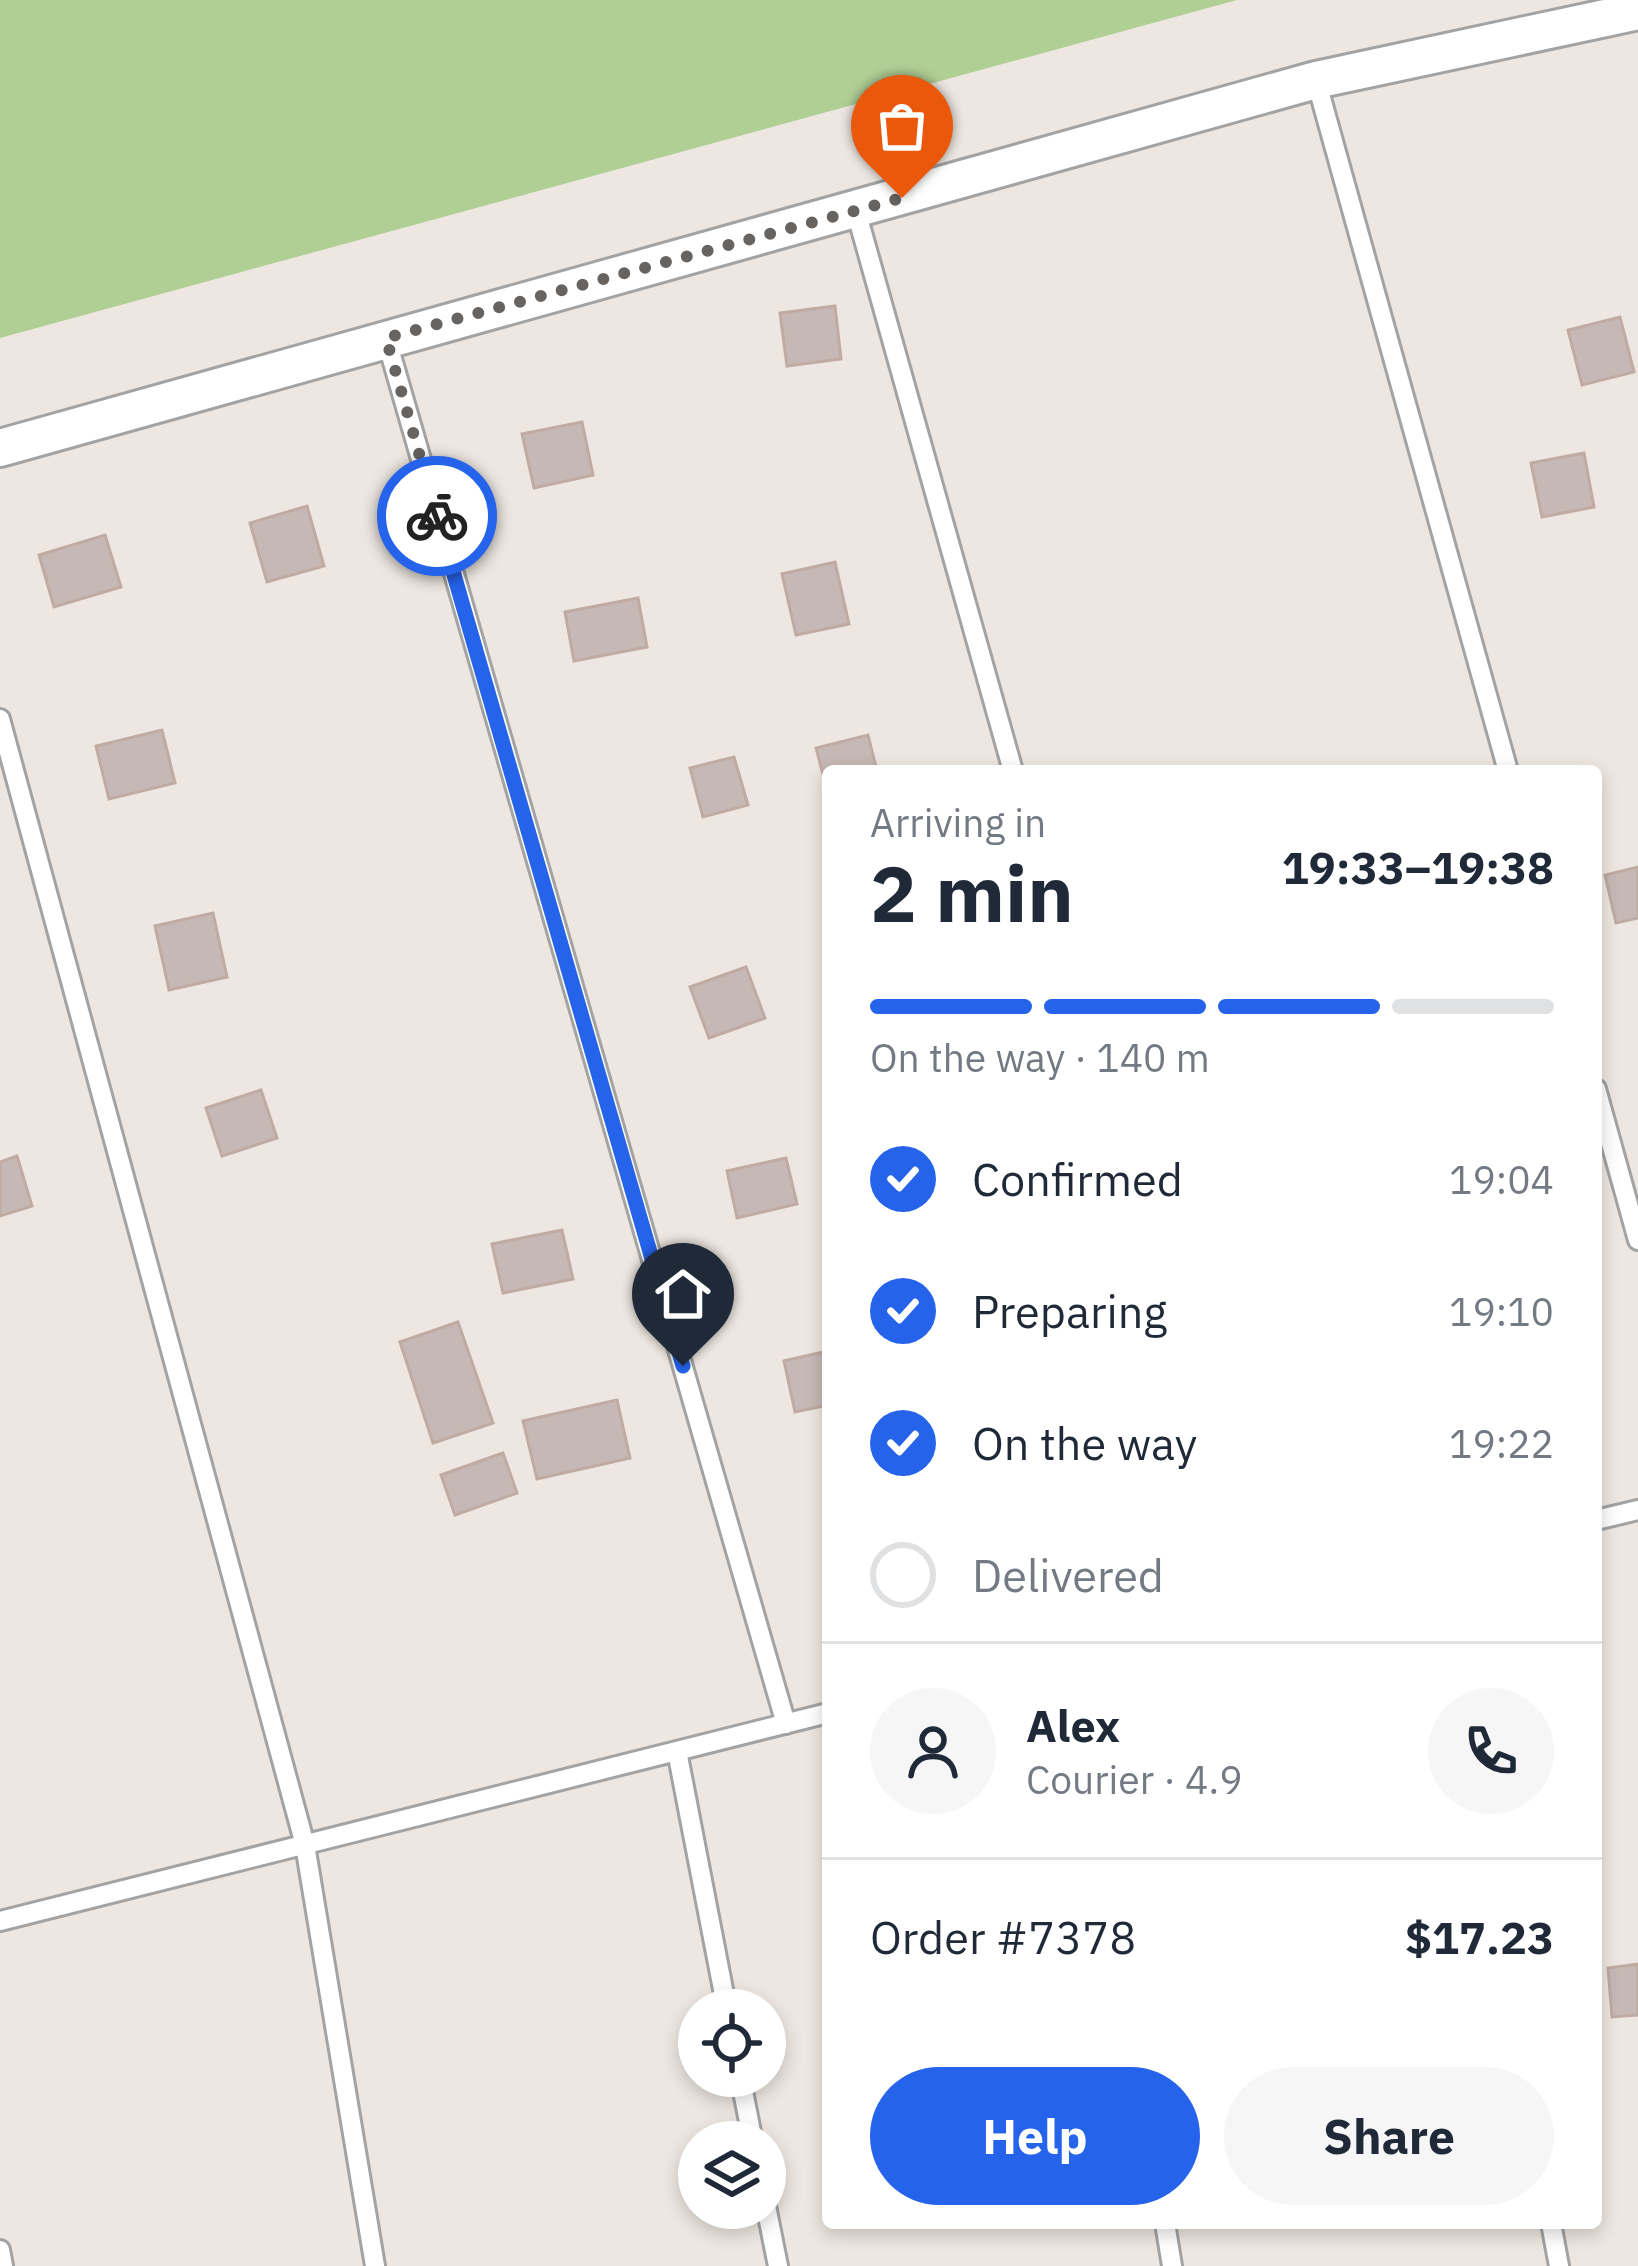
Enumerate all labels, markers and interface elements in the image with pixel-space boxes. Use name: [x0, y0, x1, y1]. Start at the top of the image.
pin: [851, 75, 953, 198]
icon: bag: [869, 93, 935, 159]
courier: [377, 456, 497, 576]
icon: bike: [404, 483, 470, 549]
text: Arriving in: [870, 797, 1046, 848]
text: 19:33–19:38: [1282, 838, 1554, 896]
text: 2 min: [870, 842, 1074, 943]
text: On the way · 140 m: [870, 1032, 1210, 1083]
icon: check: [870, 1146, 936, 1212]
text: Confirmed: [972, 1150, 1183, 1208]
text: 19:04: [1449, 1154, 1554, 1205]
pin: [632, 1243, 734, 1366]
icon: home: [650, 1261, 716, 1327]
icon: check: [870, 1278, 936, 1344]
text: Preparing: [972, 1282, 1167, 1340]
text: 19:10: [1449, 1286, 1554, 1337]
icon: check: [870, 1410, 936, 1476]
text: On the way: [972, 1414, 1197, 1472]
text: 19:22: [1449, 1418, 1554, 1469]
text: Delivered: [972, 1546, 1164, 1604]
button: person: [870, 1688, 996, 1814]
button: phone: [1428, 1688, 1554, 1814]
text: Alex: [1026, 1696, 1120, 1754]
text: Courier · 4.9: [1026, 1754, 1243, 1805]
text: Order #7378: [870, 1908, 1136, 1966]
text: $17.23: [1405, 1908, 1554, 1966]
map controls: [678, 1989, 786, 2229]
button: locate: [678, 1989, 786, 2097]
button: Help: [870, 2067, 1200, 2205]
button: Share: [1224, 2067, 1554, 2205]
button: layers: [678, 2121, 786, 2229]

